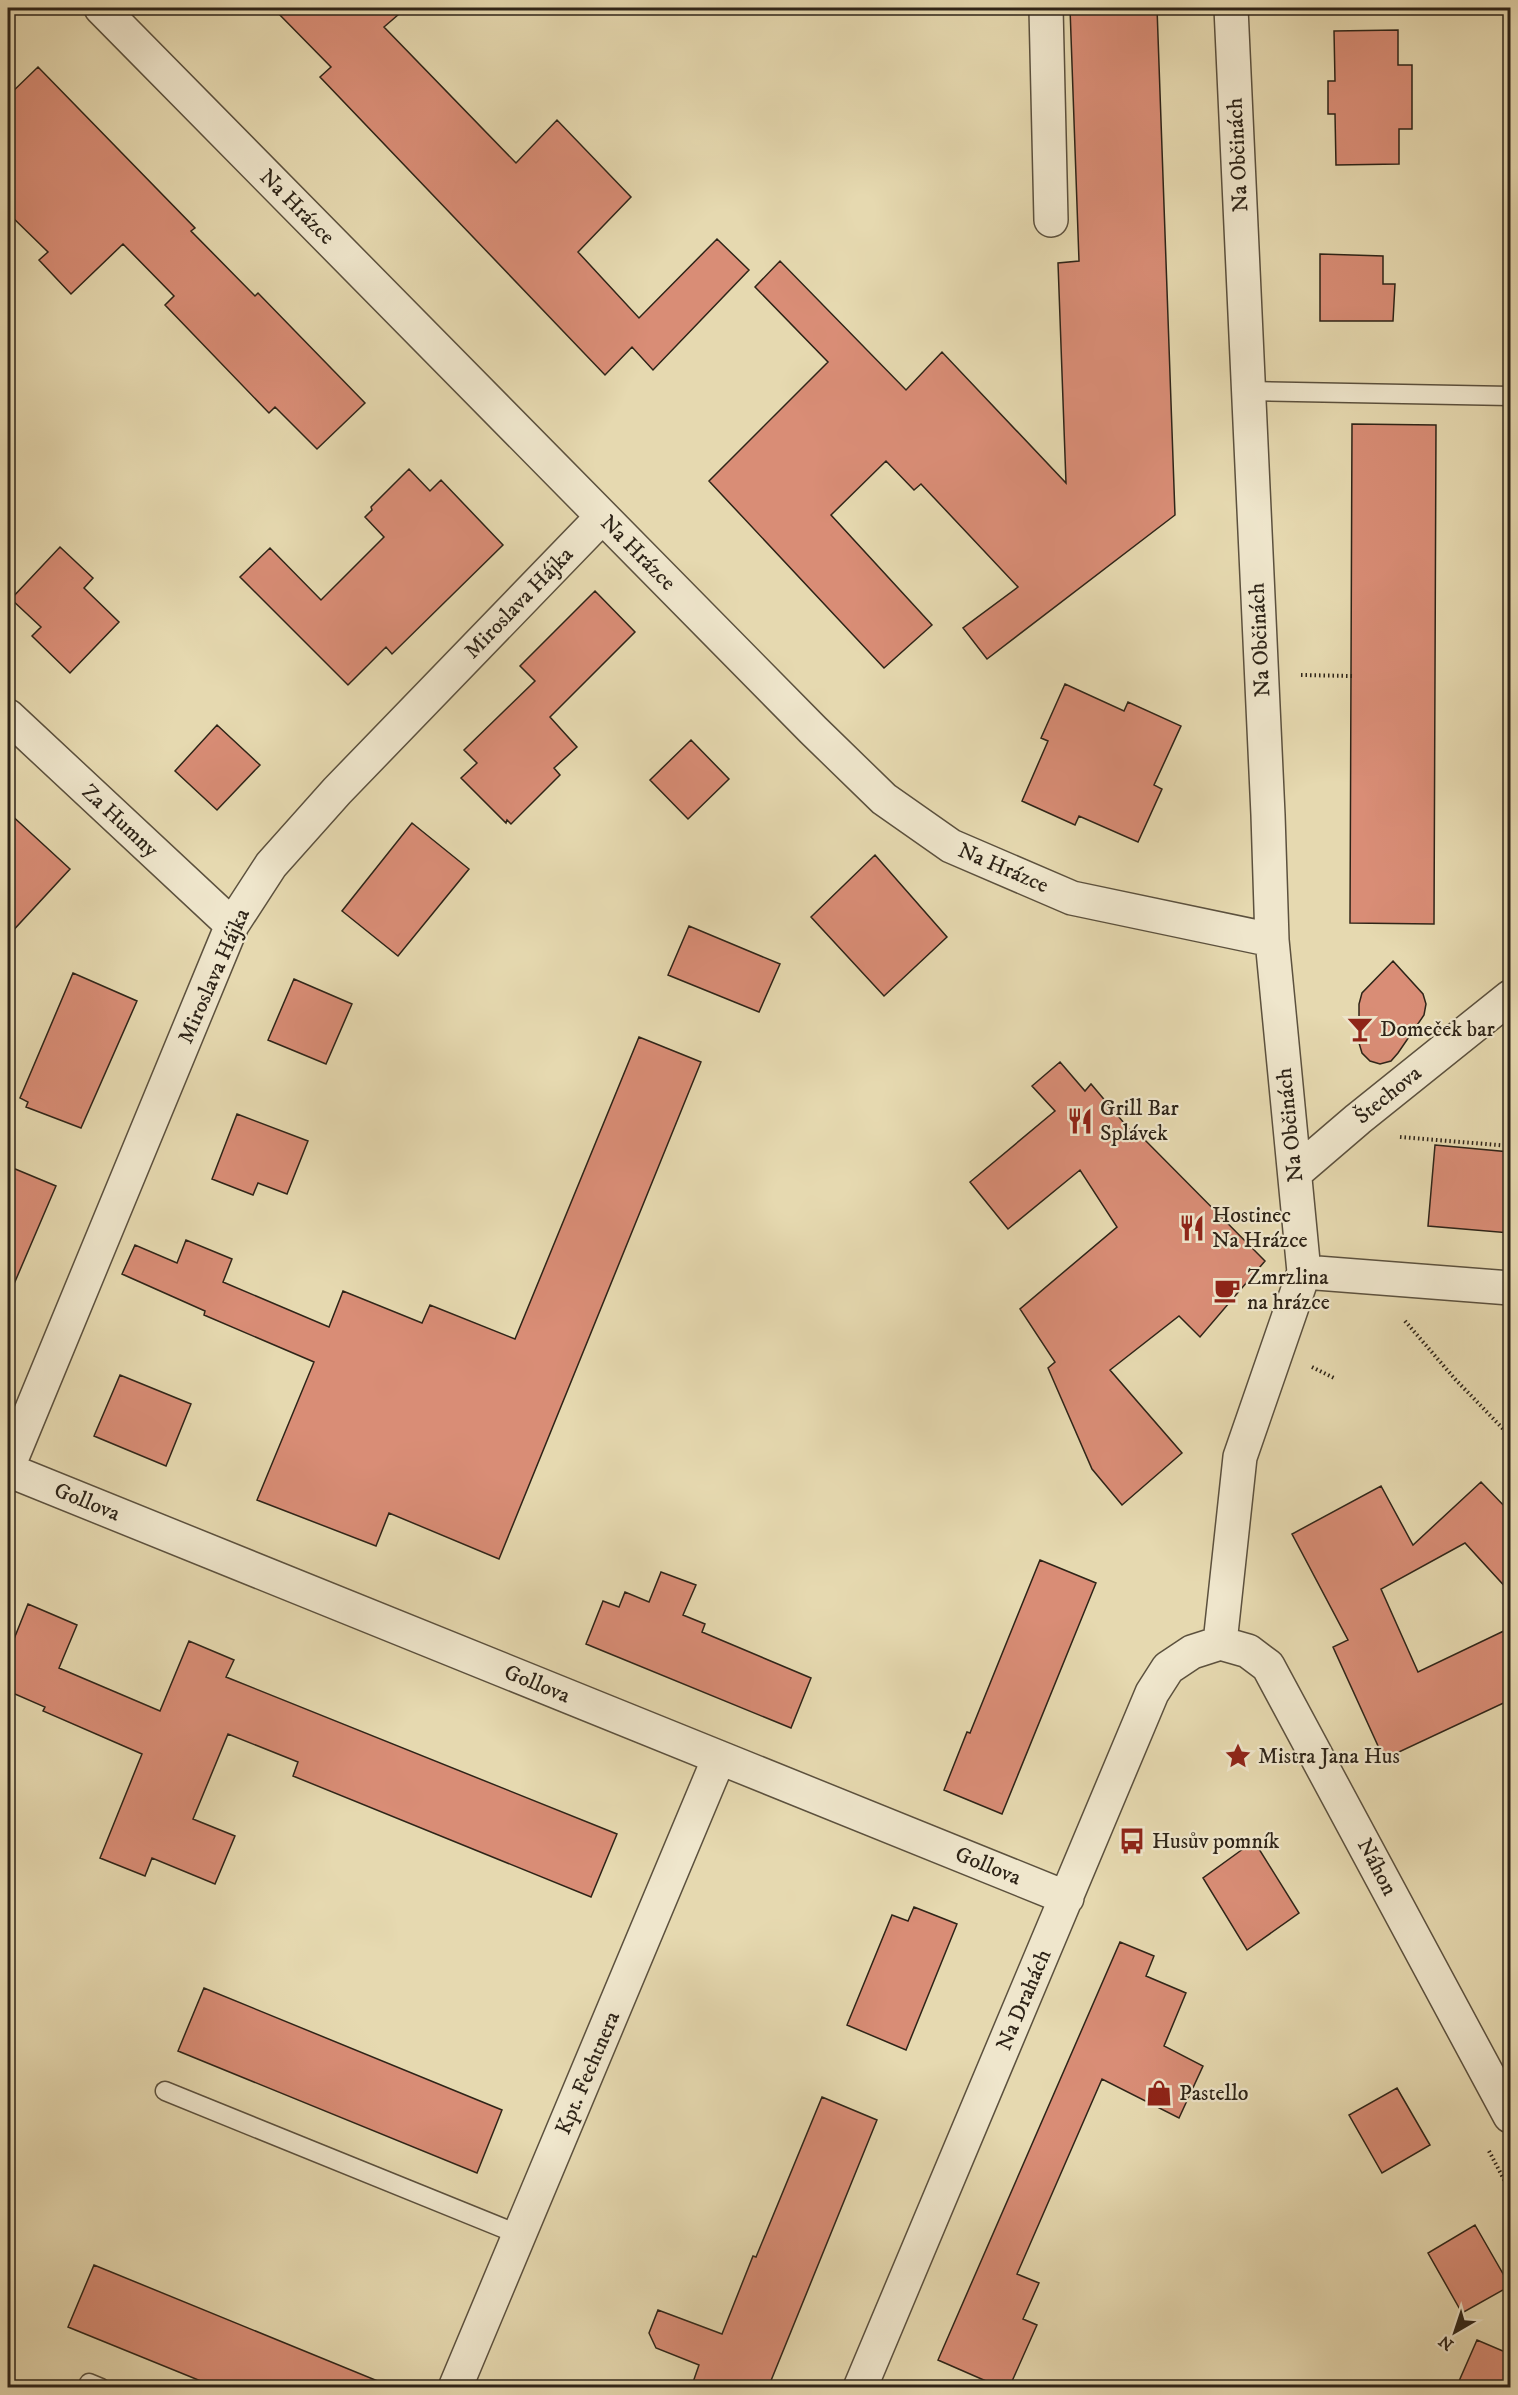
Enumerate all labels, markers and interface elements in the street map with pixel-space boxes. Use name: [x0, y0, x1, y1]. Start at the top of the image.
street label: Na Občinách: [1221, 97, 1254, 213]
street label: Na Hrázce: [254, 164, 340, 250]
street label: Na Hrázce: [595, 510, 681, 596]
street label: Miroslava Hájka: [459, 541, 580, 665]
street label: Na Občinách: [1243, 582, 1276, 698]
street label: Za Humny: [76, 779, 164, 864]
street label: Na Hrázce: [954, 837, 1052, 899]
street label: Miroslava Hájka: [172, 904, 256, 1048]
bar icon: Domeček bar: [1345, 1014, 1375, 1044]
place label: Domeček bar: [1380, 1016, 1496, 1043]
street label: Štechova: [1348, 1059, 1427, 1130]
street label: Na Občinách: [1271, 1066, 1309, 1183]
place label: Grill Bar Splávek: [1100, 1095, 1179, 1147]
restaurant icon: Grill Bar Splávek: [1065, 1106, 1095, 1136]
place label: Hostinec Na Hrázce: [1212, 1202, 1308, 1254]
restaurant icon: Hostinec Na Hrázce: [1177, 1213, 1207, 1243]
place label: Zmrzlina na hrázce: [1247, 1264, 1330, 1316]
cafe icon: Zmrzlina na hrázce: [1212, 1275, 1242, 1305]
street label: Gollova: [50, 1477, 125, 1528]
street label: Gollova: [500, 1659, 575, 1710]
place icon: Mistra Jana Hus: [1223, 1741, 1253, 1771]
place label: Mistra Jana Hus: [1258, 1743, 1400, 1770]
bus stop icon: Husův pomník: [1117, 1826, 1147, 1856]
place label: Husův pomník: [1152, 1828, 1280, 1855]
street label: Náhon: [1351, 1834, 1403, 1901]
street label: Gollova: [951, 1841, 1026, 1892]
street label: Na Drahách: [991, 1945, 1058, 2055]
street label: Kpt. Fechtnera: [550, 2007, 626, 2139]
shop icon: Pastello: [1144, 2078, 1174, 2108]
place label: Pastello: [1179, 2080, 1248, 2107]
north arrow: [1425, 2302, 1485, 2362]
text: N: [1435, 2331, 1458, 2355]

